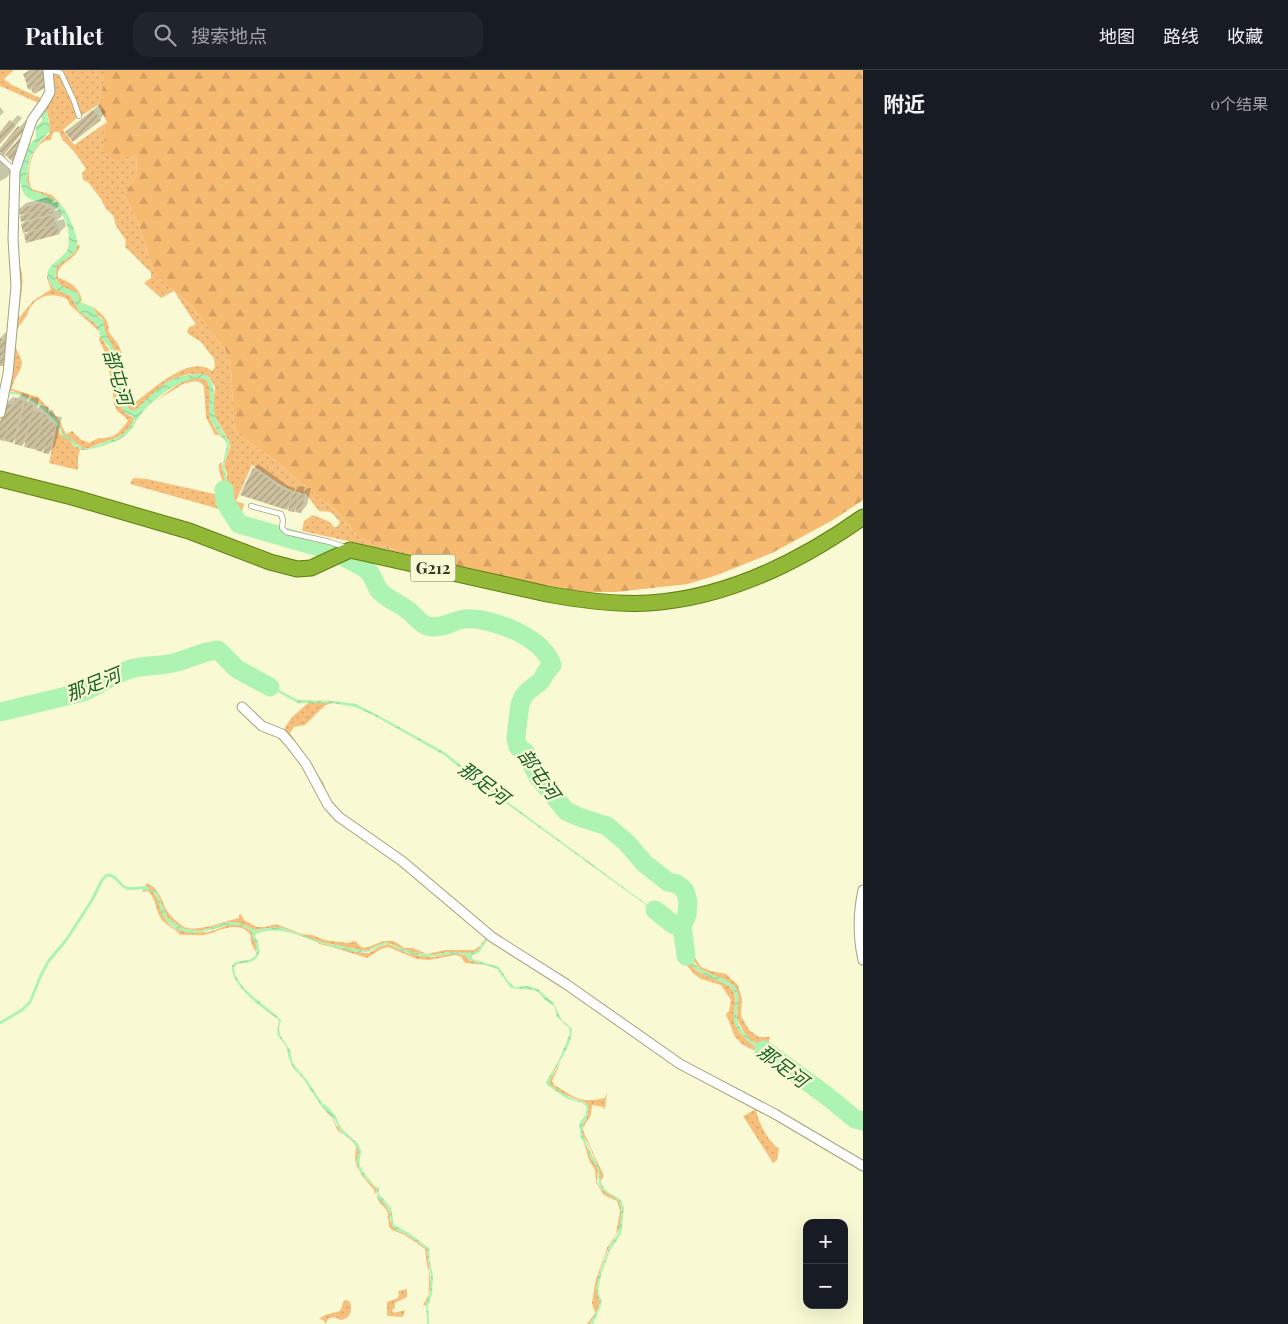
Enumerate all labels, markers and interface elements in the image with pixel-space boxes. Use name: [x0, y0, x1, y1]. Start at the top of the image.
search box: [133, 12, 483, 57]
text: Pathlet: [25, 19, 103, 51]
icon: search: [151, 21, 179, 49]
text: 搜索地点: [191, 22, 267, 48]
text: 地图: [1099, 24, 1135, 48]
text: 路线: [1163, 24, 1199, 48]
text: 收藏: [1227, 24, 1263, 48]
text: 附近: [883, 89, 925, 117]
text: 0个结果: [1210, 93, 1268, 114]
water label: 部屯河: [98, 346, 141, 412]
road number: G212: [410, 554, 456, 582]
water label: 那足河: [61, 659, 128, 706]
water label: 部屯河: [513, 743, 569, 807]
water label: 那足河: [454, 755, 518, 812]
water label: 那足河: [753, 1038, 817, 1095]
map controls: [803, 1219, 848, 1309]
button: +: [803, 1219, 848, 1264]
button: −: [803, 1264, 848, 1309]

